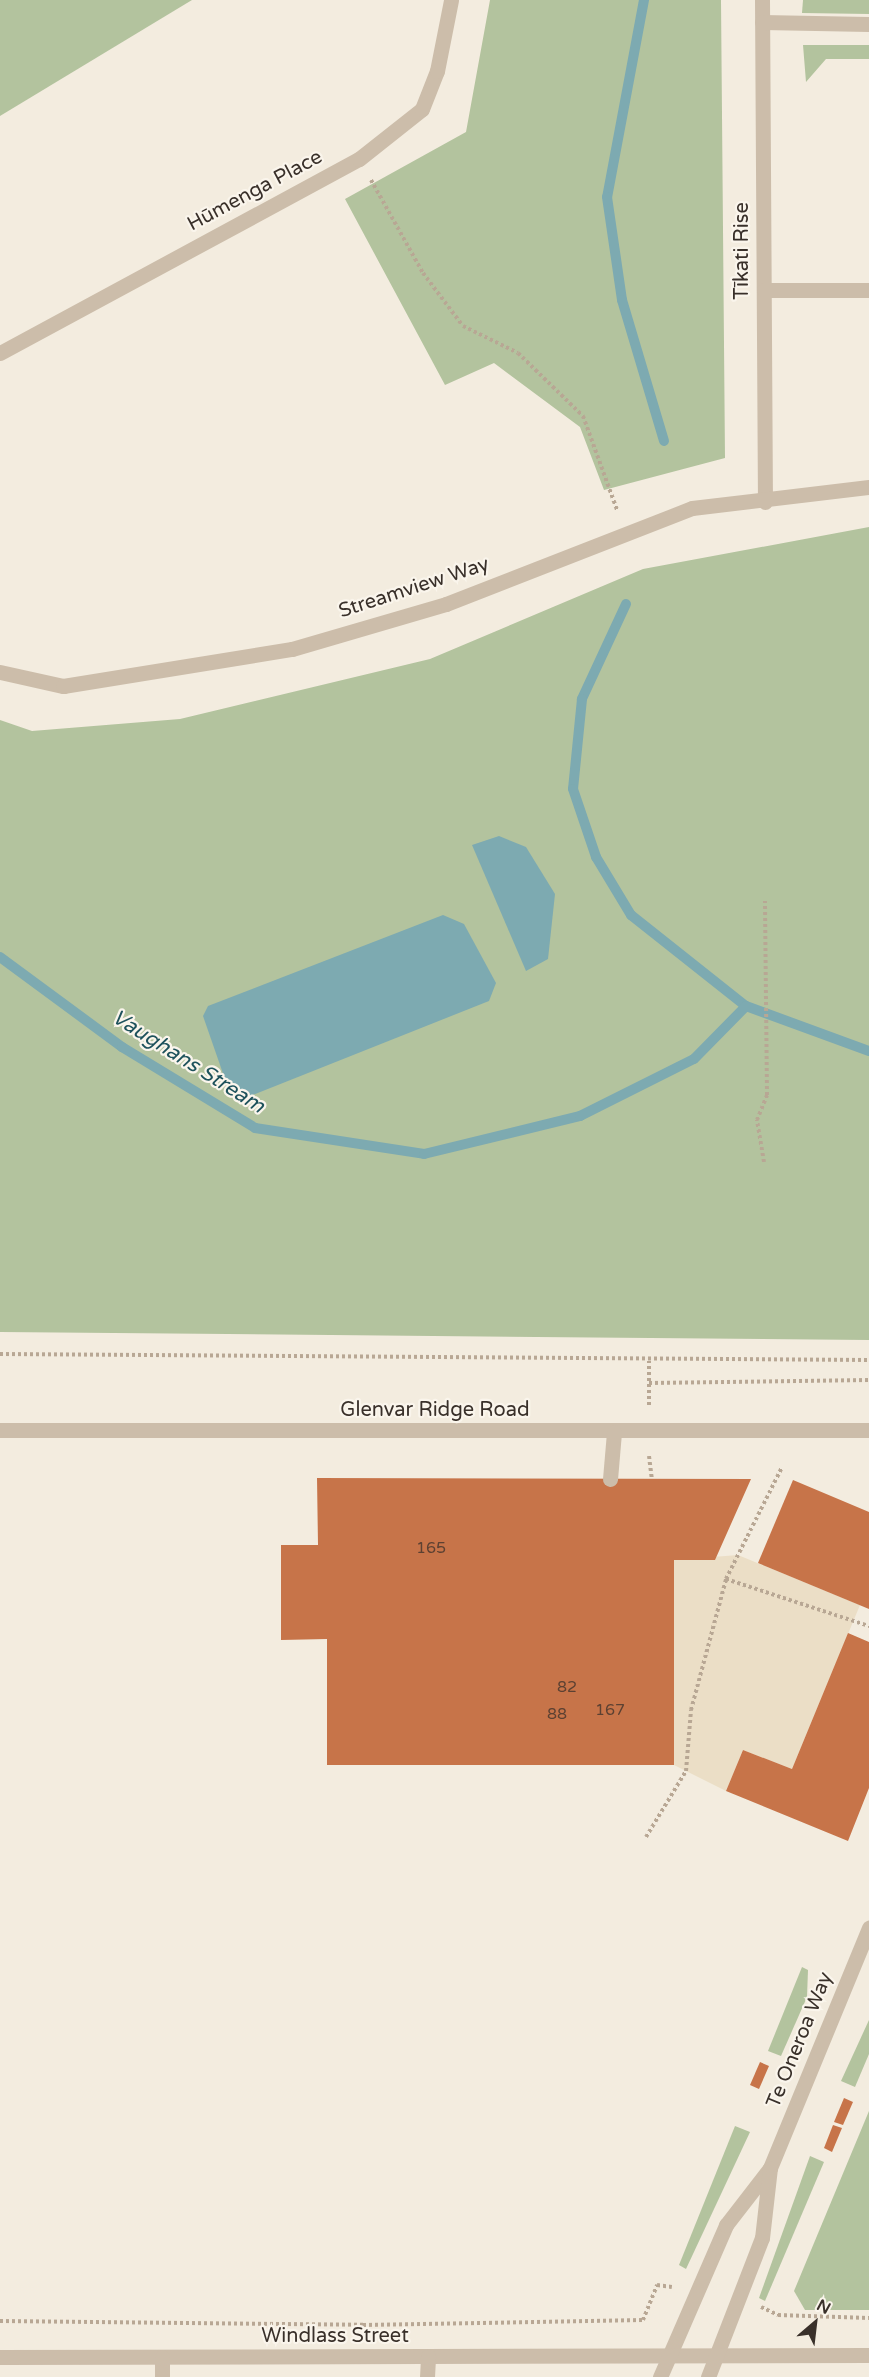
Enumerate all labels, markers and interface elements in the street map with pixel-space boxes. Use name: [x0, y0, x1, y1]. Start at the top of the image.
street label: Hūmenga Place: [183, 145, 327, 237]
street label: Tīkati Rise: [730, 202, 754, 300]
street label: Streamview Way: [336, 552, 492, 624]
water label: Vaughans Stream: [107, 1005, 269, 1119]
street label: Glenvar Ridge Road: [340, 1398, 530, 1422]
house number: 165: [416, 1538, 446, 1558]
house number: 82: [557, 1677, 577, 1697]
house number: 167: [595, 1700, 625, 1720]
house number: 88: [547, 1704, 567, 1724]
street label: Te Oneroa Way: [762, 1969, 838, 2111]
north arrow: [785, 2293, 845, 2353]
text: N: [813, 2295, 834, 2319]
street label: Windlass Street: [261, 2324, 409, 2348]

